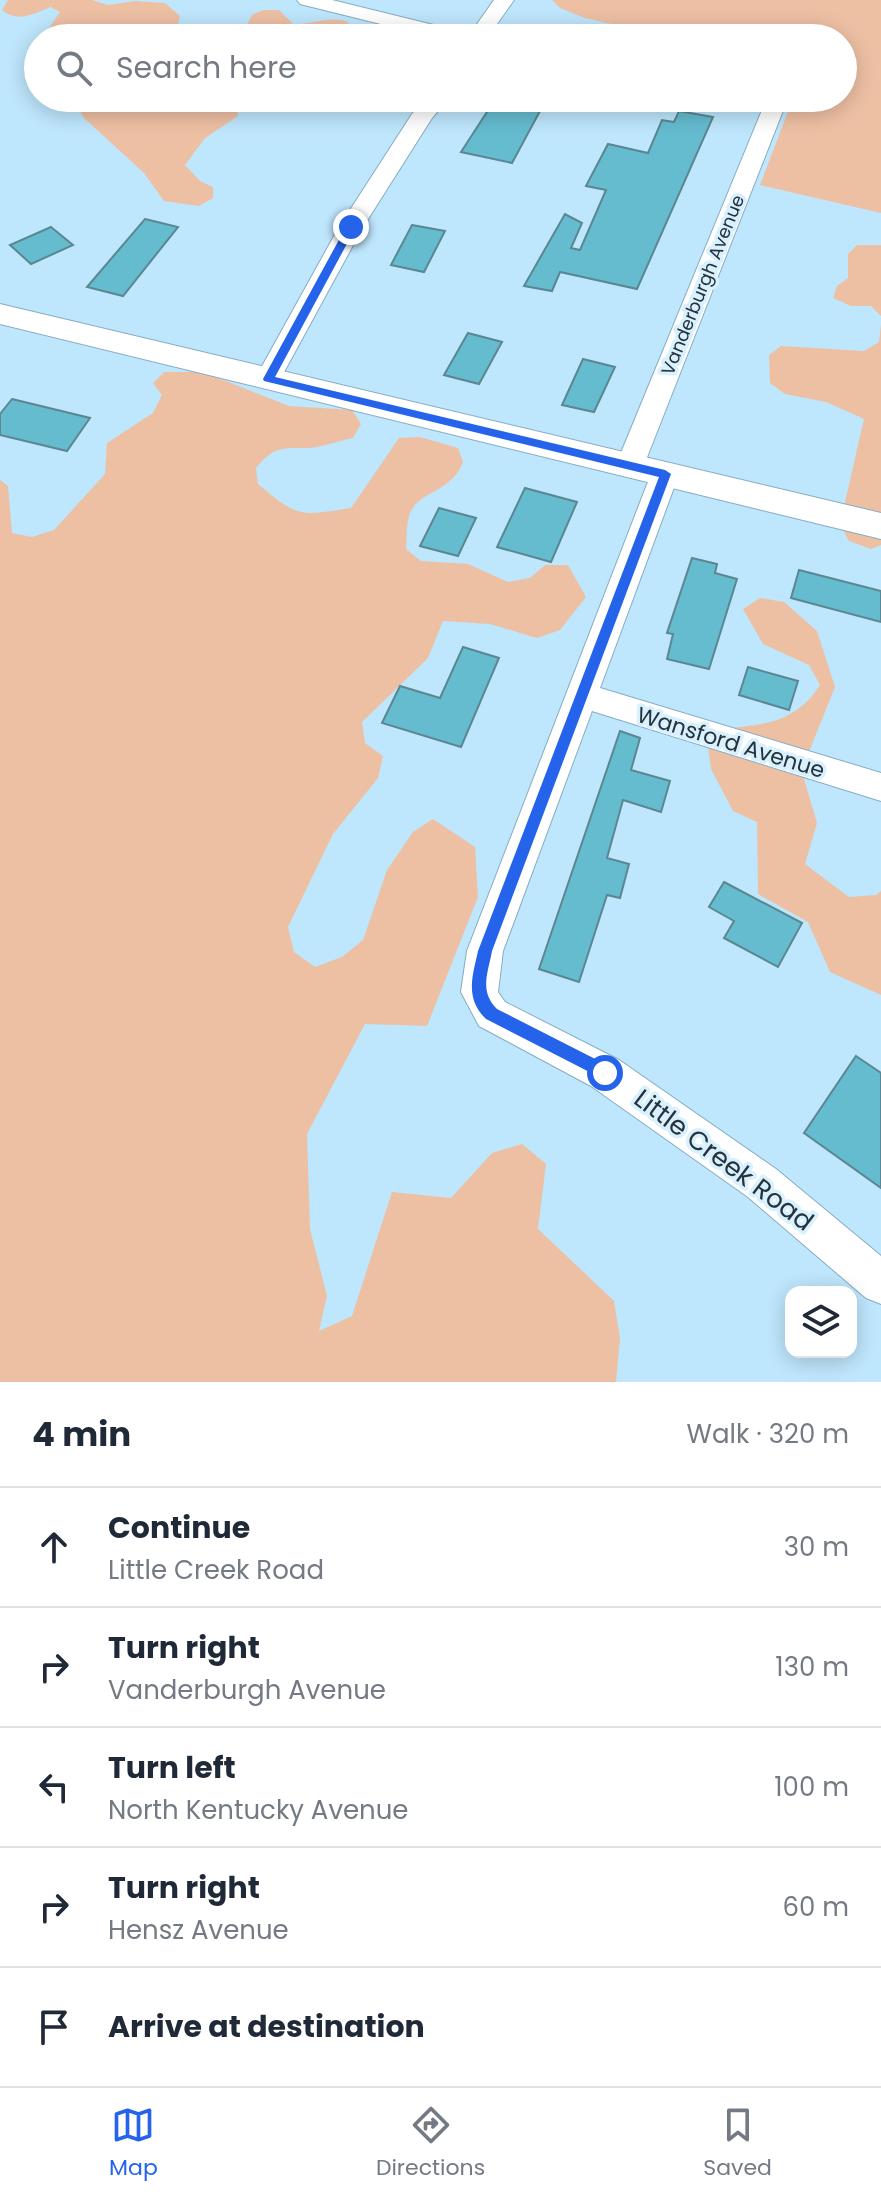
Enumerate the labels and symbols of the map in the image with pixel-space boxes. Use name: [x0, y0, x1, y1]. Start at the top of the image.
street label: Vanderburgh Avenue: [655, 191, 750, 379]
route end: [333, 209, 369, 245]
street label: Wansford Avenue: [633, 699, 829, 786]
route start: [587, 1055, 623, 1091]
street label: Little Creek Road: [627, 1081, 821, 1239]

